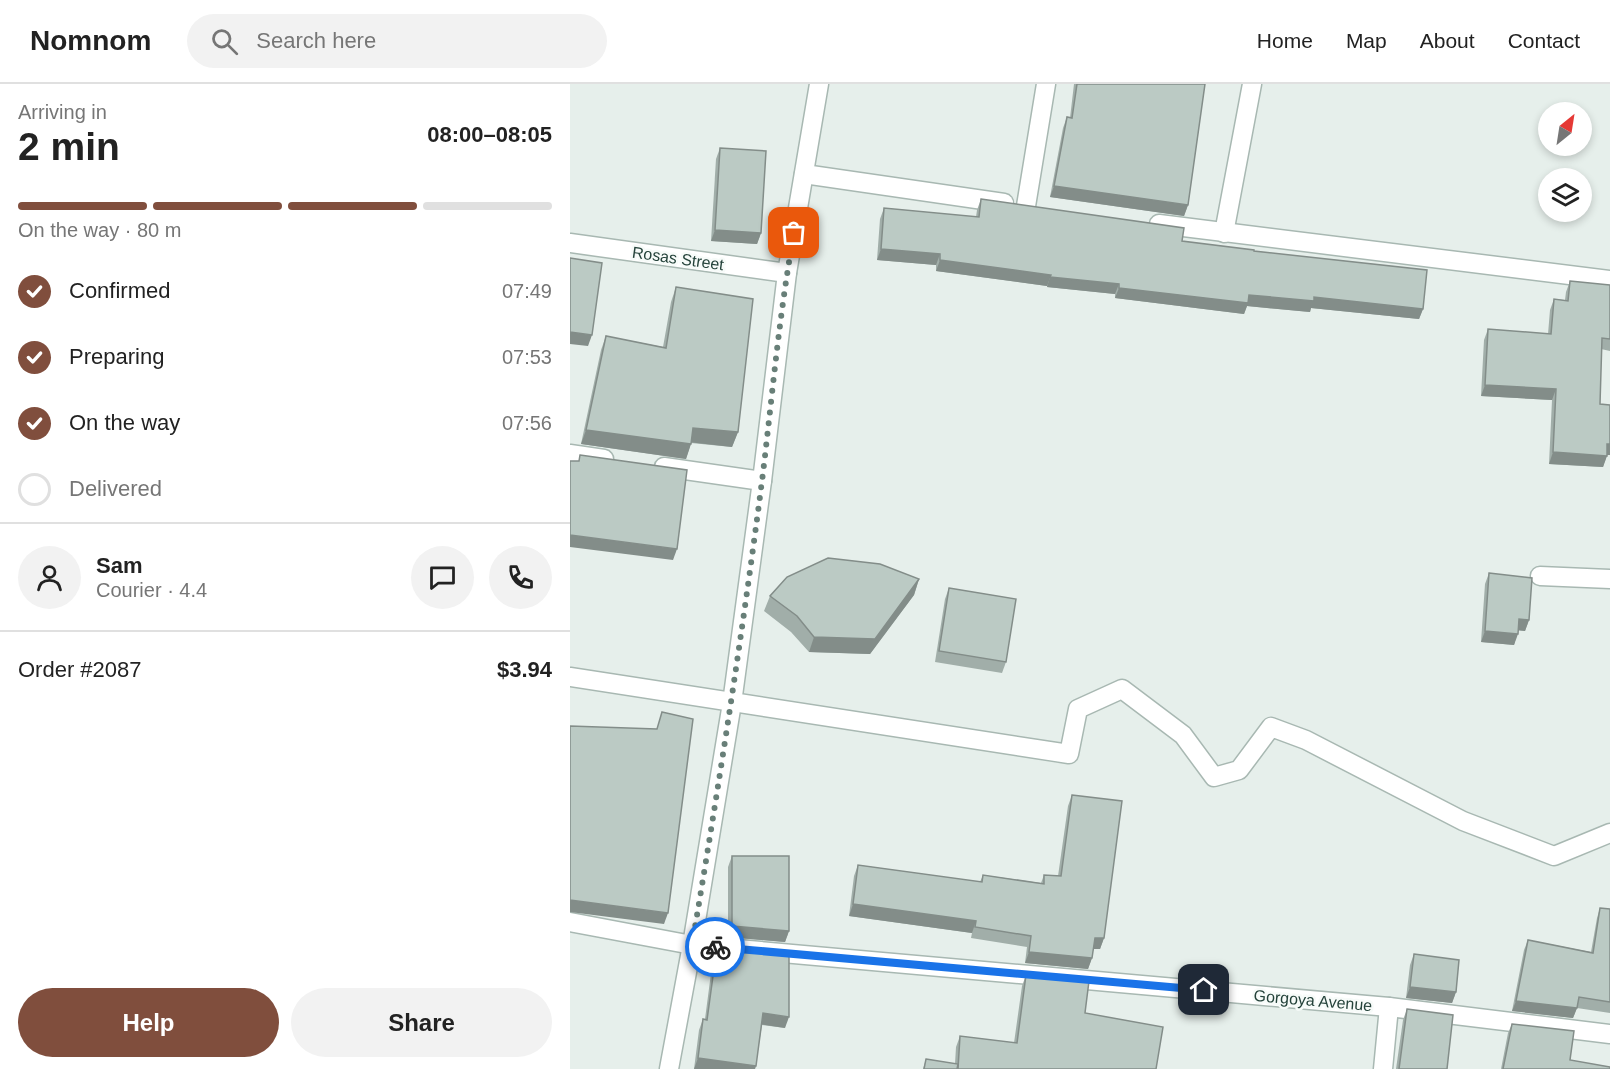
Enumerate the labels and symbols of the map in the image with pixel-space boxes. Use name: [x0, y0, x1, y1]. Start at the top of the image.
north arrow: [1538, 102, 1592, 156]
pin: [768, 207, 819, 258]
street label: Rosas Street: [631, 244, 725, 273]
courier: [685, 917, 745, 977]
pin: [1178, 964, 1229, 1015]
street label: Gorgoya Avenue: [1253, 987, 1373, 1014]

